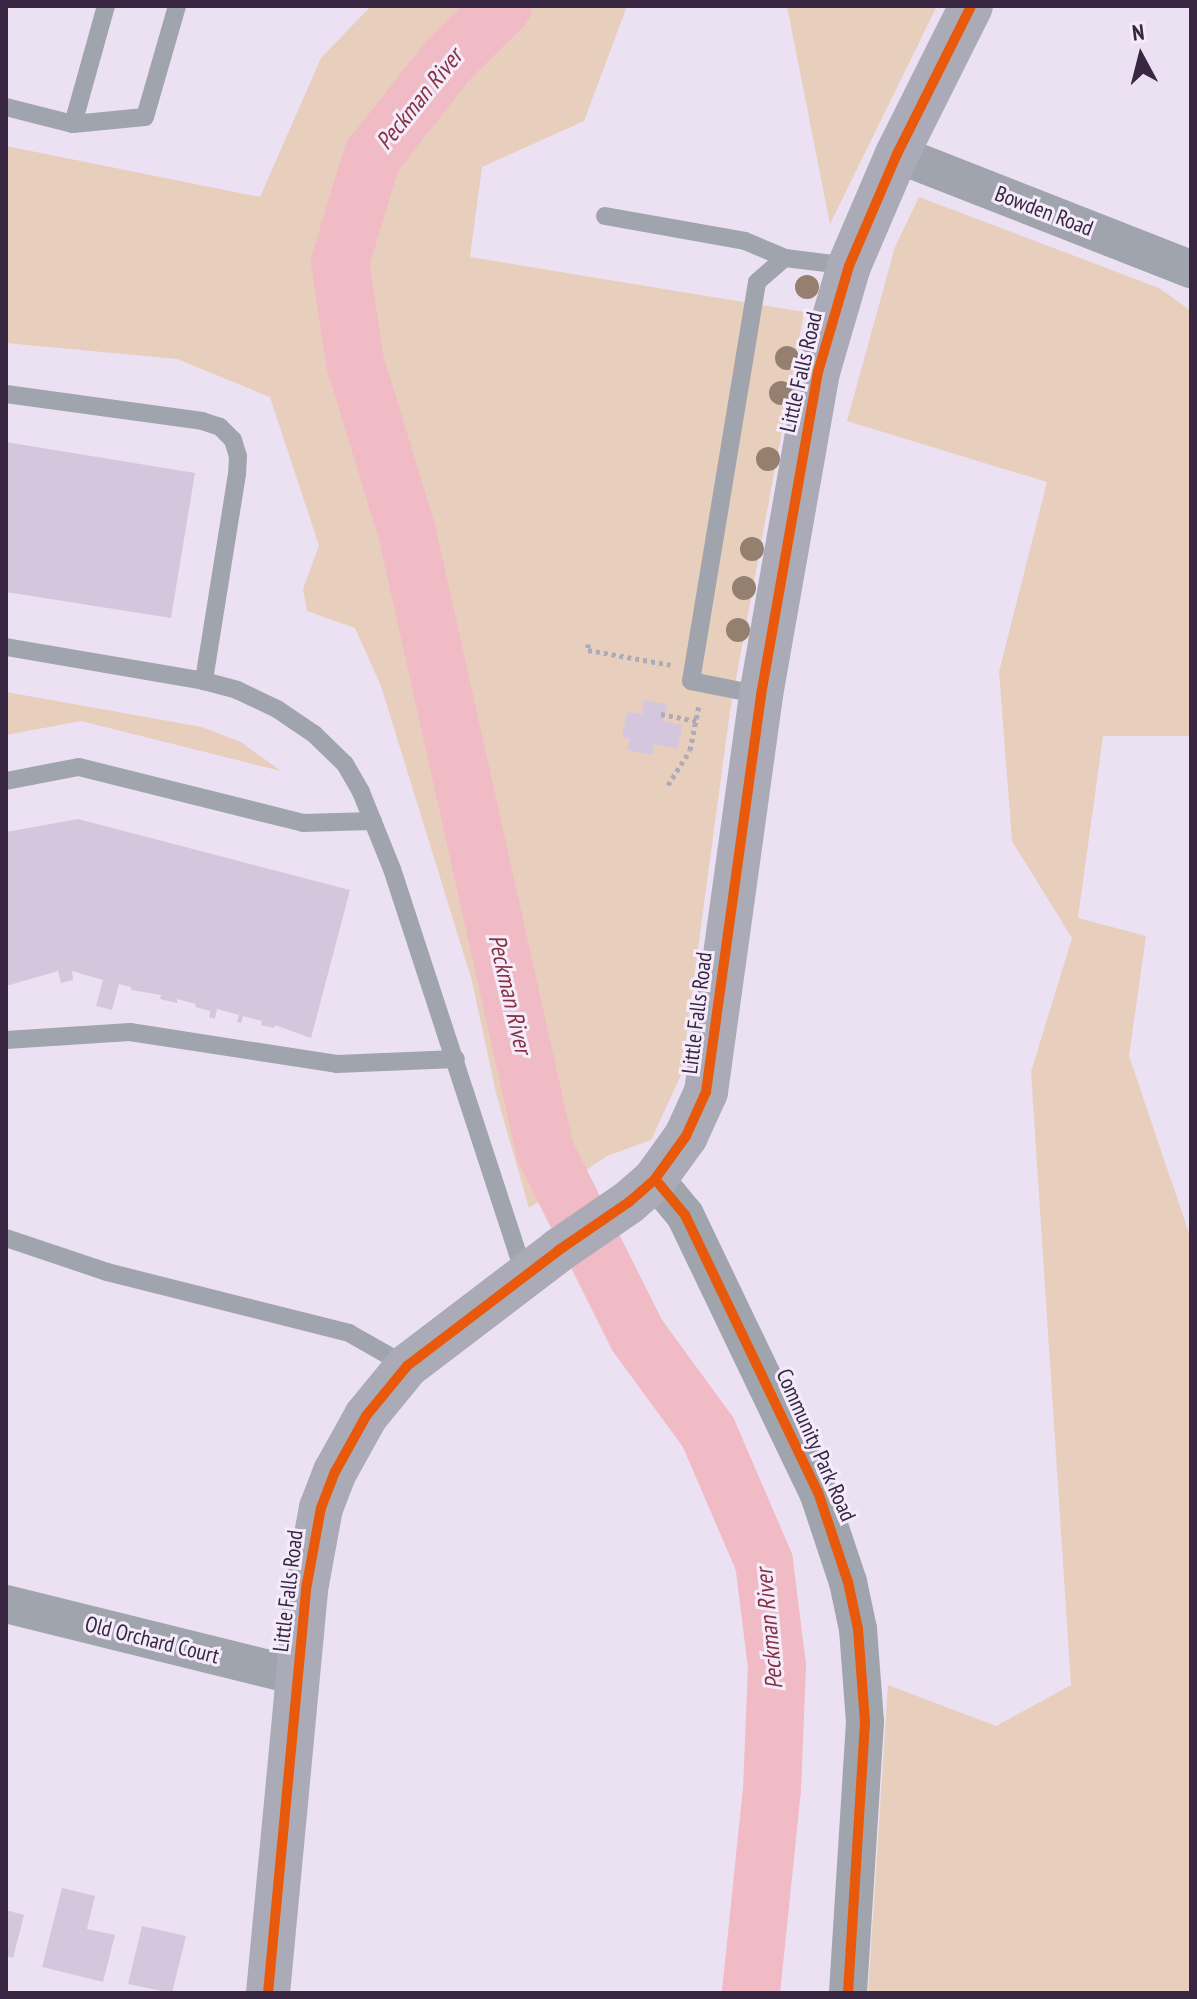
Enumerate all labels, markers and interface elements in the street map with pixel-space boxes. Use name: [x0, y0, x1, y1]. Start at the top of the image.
north arrow: [1101, 16, 1181, 96]
text: N: [1130, 18, 1146, 47]
water label: Peckman River: [370, 43, 468, 155]
street label: Bowden Road: [991, 180, 1097, 242]
street label: Little Falls Road: [774, 309, 828, 435]
water label: Peckman River: [482, 932, 538, 1056]
street label: Little Falls Road: [676, 951, 718, 1075]
street label: Community Park Road: [770, 1364, 862, 1526]
street label: Little Falls Road: [267, 1529, 309, 1653]
water label: Peckman River: [749, 1567, 789, 1691]
street label: Old Orchard Court: [82, 1611, 222, 1669]

